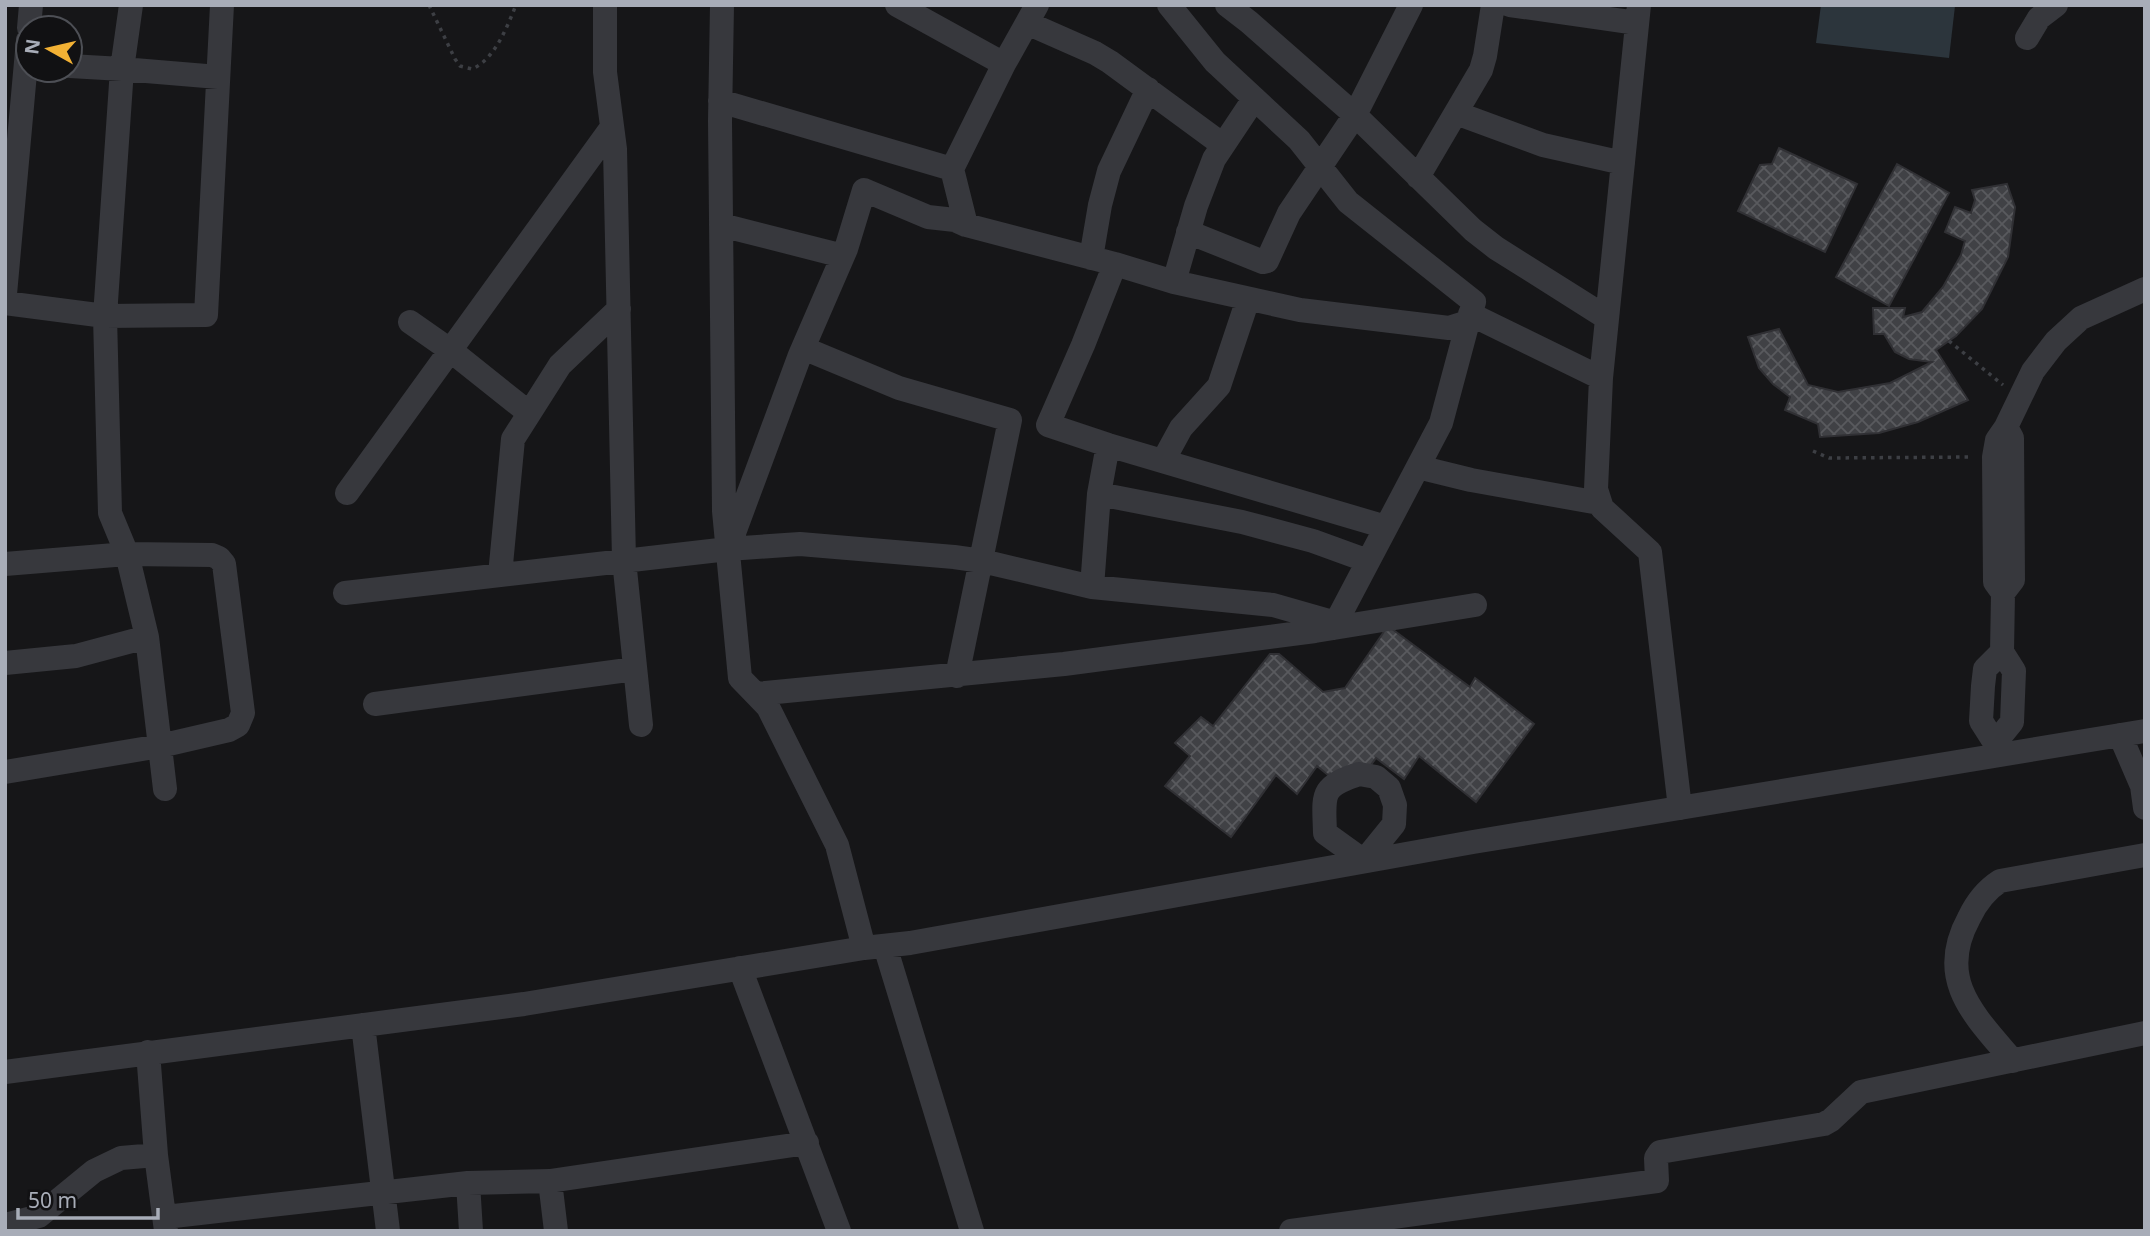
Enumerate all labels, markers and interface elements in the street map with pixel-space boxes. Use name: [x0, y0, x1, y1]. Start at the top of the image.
north arrow: [14, 14, 84, 84]
text: N: [18, 37, 46, 56]
scale bar: [18, 1176, 158, 1220]
text: 50 m: [28, 1186, 77, 1214]

